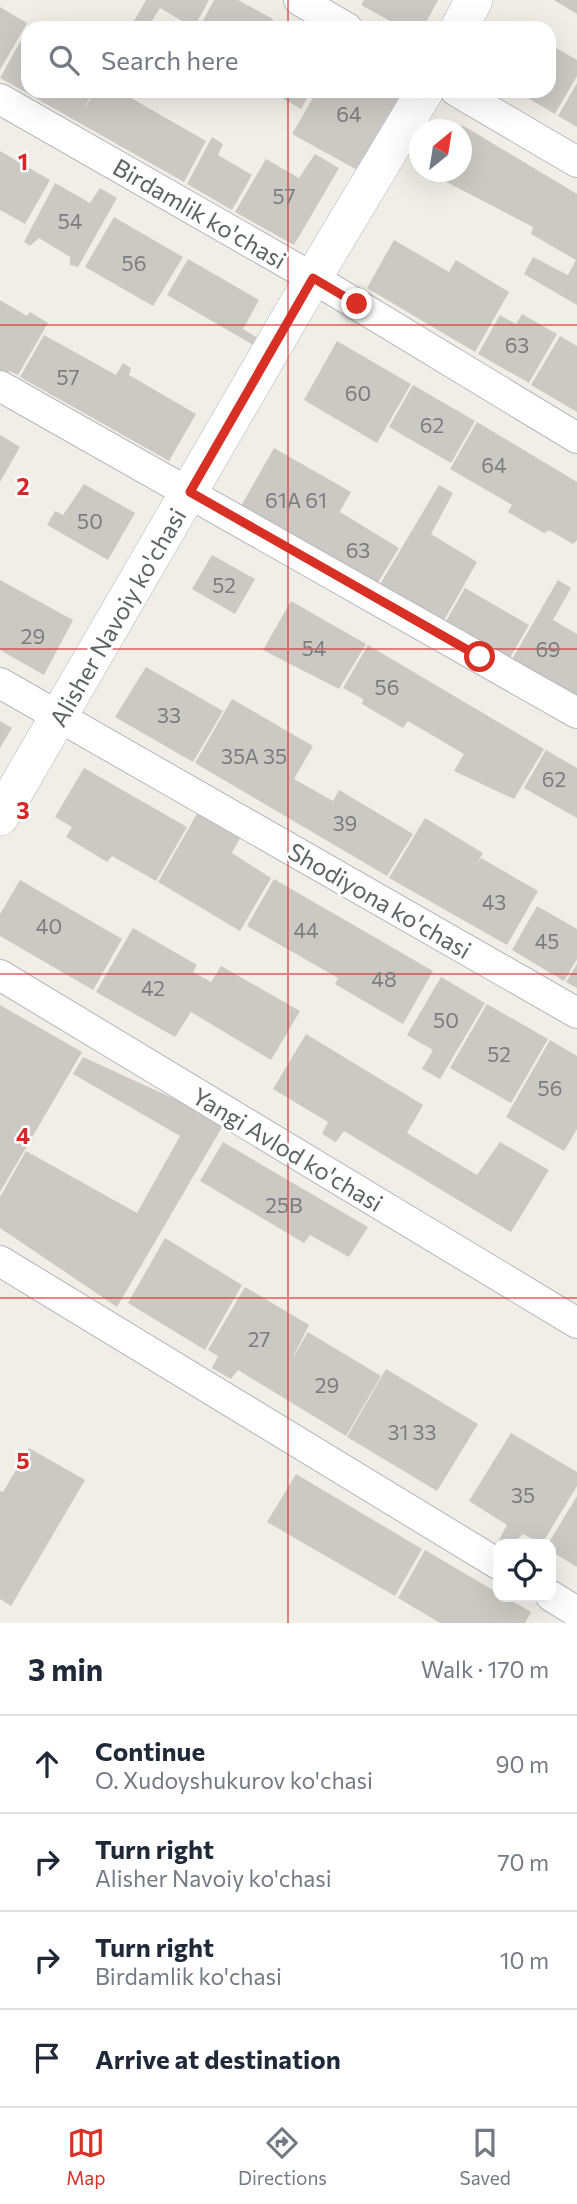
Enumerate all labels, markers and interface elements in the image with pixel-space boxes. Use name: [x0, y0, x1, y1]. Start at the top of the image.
search box: [21, 21, 556, 98]
icon: search: [45, 41, 83, 79]
text: Search here: [101, 44, 239, 75]
house number: 64: [336, 101, 362, 126]
north arrow: [409, 119, 472, 182]
text: 1: [18, 147, 28, 175]
street label: Birdamlik ko'chasi: [108, 152, 292, 274]
house number: 57: [272, 183, 296, 208]
house number: 54: [58, 208, 83, 233]
house number: 56: [122, 250, 146, 275]
route end: [341, 288, 372, 319]
house number: 63: [505, 332, 529, 357]
house number: 57: [56, 364, 80, 389]
house number: 60: [345, 380, 371, 405]
house number: 62: [420, 412, 444, 437]
house number: 64: [481, 452, 507, 477]
text: 2: [16, 472, 30, 500]
house number: 61A 61: [265, 487, 327, 512]
street label: Alisher Navoiy ko'chasi: [43, 503, 191, 731]
house number: 50: [77, 508, 103, 533]
house number: 63: [346, 537, 370, 562]
house number: 52: [212, 572, 236, 597]
house number: 29: [21, 623, 45, 648]
house number: 54: [302, 635, 327, 660]
house number: 69: [535, 636, 561, 661]
route start: [464, 641, 495, 672]
house number: 56: [375, 674, 399, 699]
house number: 33: [157, 702, 181, 727]
house number: 35A 35: [221, 743, 287, 768]
house number: 62: [542, 766, 566, 791]
text: 3: [16, 796, 30, 824]
house number: 39: [333, 810, 357, 835]
street label: Shodiyona ko'chasi: [283, 836, 477, 964]
house number: 43: [482, 889, 506, 914]
house number: 40: [36, 913, 62, 938]
house number: 44: [293, 917, 319, 942]
house number: 45: [535, 928, 559, 953]
house number: 48: [371, 966, 397, 991]
house number: 42: [141, 975, 165, 1000]
house number: 50: [433, 1007, 459, 1032]
house number: 52: [487, 1041, 511, 1066]
house number: 56: [538, 1075, 562, 1100]
street label: Yangi Avlod ko'chasi: [187, 1081, 389, 1217]
text: 4: [16, 1121, 30, 1149]
house number: 25B: [265, 1192, 303, 1217]
house number: 27: [248, 1326, 270, 1351]
house number: 29: [315, 1372, 339, 1397]
house number: 31 33: [388, 1419, 436, 1444]
text: 5: [16, 1446, 30, 1474]
house number: 35: [511, 1482, 535, 1507]
map controls: [493, 1539, 556, 1602]
button: locate: [493, 1539, 556, 1602]
text: 3 min: [28, 1650, 103, 1687]
text: Walk · 170 m: [421, 1655, 549, 1683]
text: Continue: [95, 1735, 205, 1766]
icon: ahead: [28, 1745, 66, 1783]
text: 90 m: [496, 1750, 549, 1778]
text: O. Xudoyshukurov ko'chasi: [95, 1766, 373, 1794]
text: Turn right: [95, 1833, 214, 1864]
icon: right: [28, 1843, 66, 1881]
text: 70 m: [497, 1848, 549, 1876]
text: Alisher Navoiy ko'chasi: [95, 1864, 332, 1892]
text: Turn right: [95, 1931, 214, 1962]
icon: right: [28, 1941, 66, 1979]
text: 10 m: [500, 1946, 549, 1974]
text: Birdamlik ko'chasi: [95, 1962, 282, 1990]
icon: arrive: [28, 2039, 66, 2077]
text: Arrive at destination: [95, 2043, 341, 2074]
tab: Map: [66, 2124, 105, 2189]
tab: Directions: [238, 2124, 327, 2189]
tab: Saved: [459, 2124, 511, 2189]

